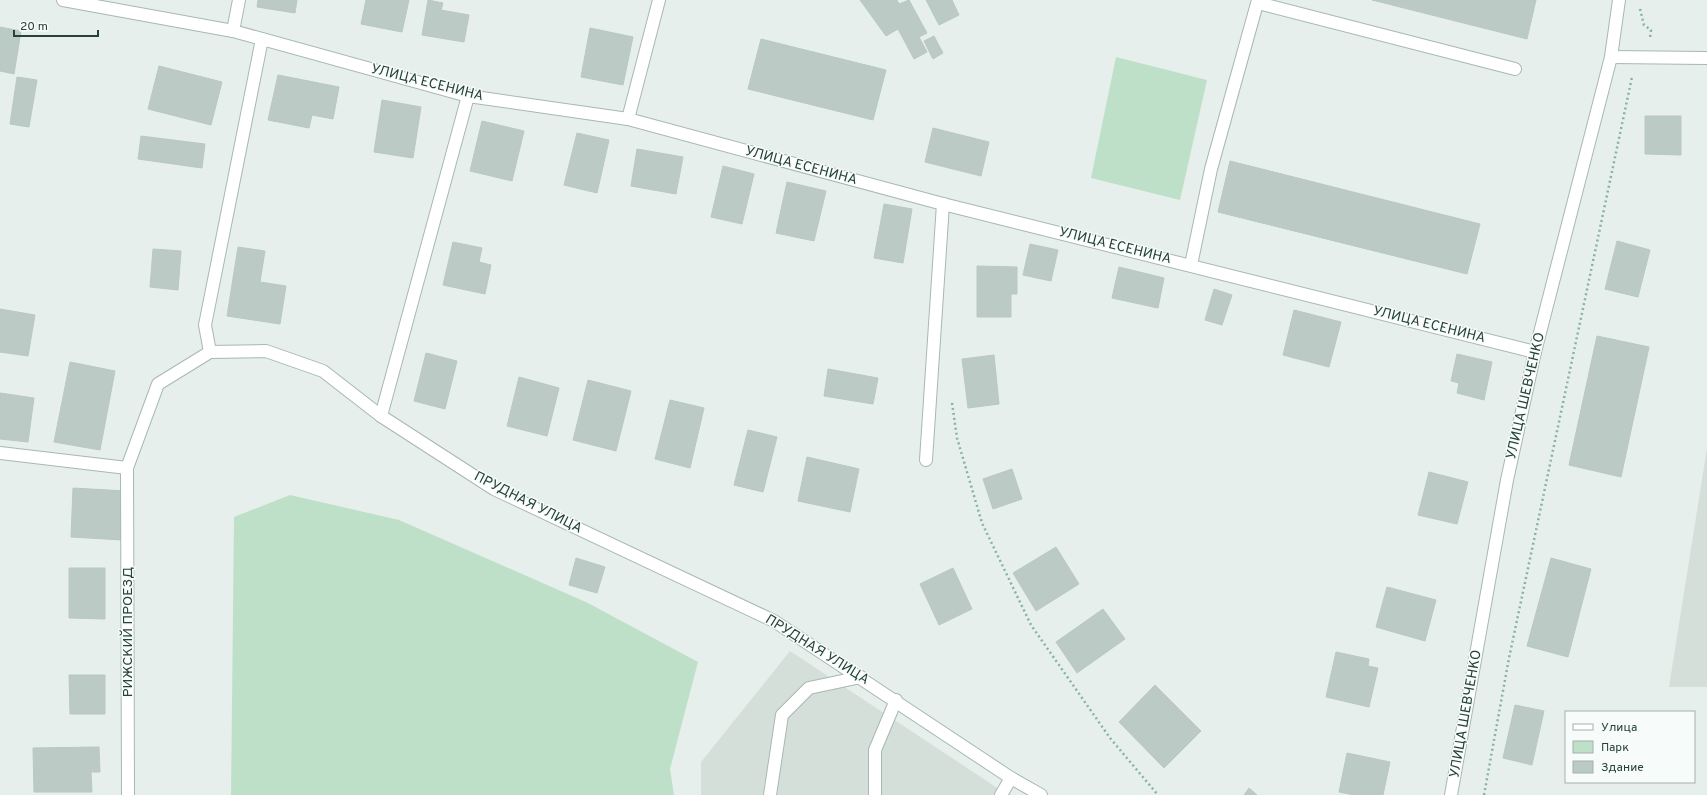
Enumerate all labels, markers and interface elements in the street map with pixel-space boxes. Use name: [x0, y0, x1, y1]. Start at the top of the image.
scale bar: [14, 12, 98, 38]
text: 20 m: [20, 19, 48, 35]
street label: УЛИЦА ЕСЕНИНА: [369, 61, 485, 105]
street label: УЛИЦА ЕСЕНИНА: [743, 143, 859, 189]
street label: УЛИЦА ЕСЕНИНА: [1057, 224, 1173, 268]
street label: УЛИЦА ЕСЕНИНА: [1371, 303, 1487, 347]
street label: УЛИЦА ШЕВЧЕНКО: [1503, 331, 1549, 461]
street label: ПРУДНАЯ УЛИЦА: [471, 468, 585, 538]
street label: РИЖСКИЙ ПРОЕЗД: [119, 567, 137, 697]
street label: ПРУДНАЯ УЛИЦА: [762, 611, 872, 689]
street label: УЛИЦА ШЕВЧЕНКО: [1446, 649, 1486, 779]
legend: [1565, 711, 1695, 783]
text: Улица: [1601, 720, 1637, 736]
text: Парк: [1601, 740, 1629, 756]
text: Здание: [1601, 760, 1644, 776]

